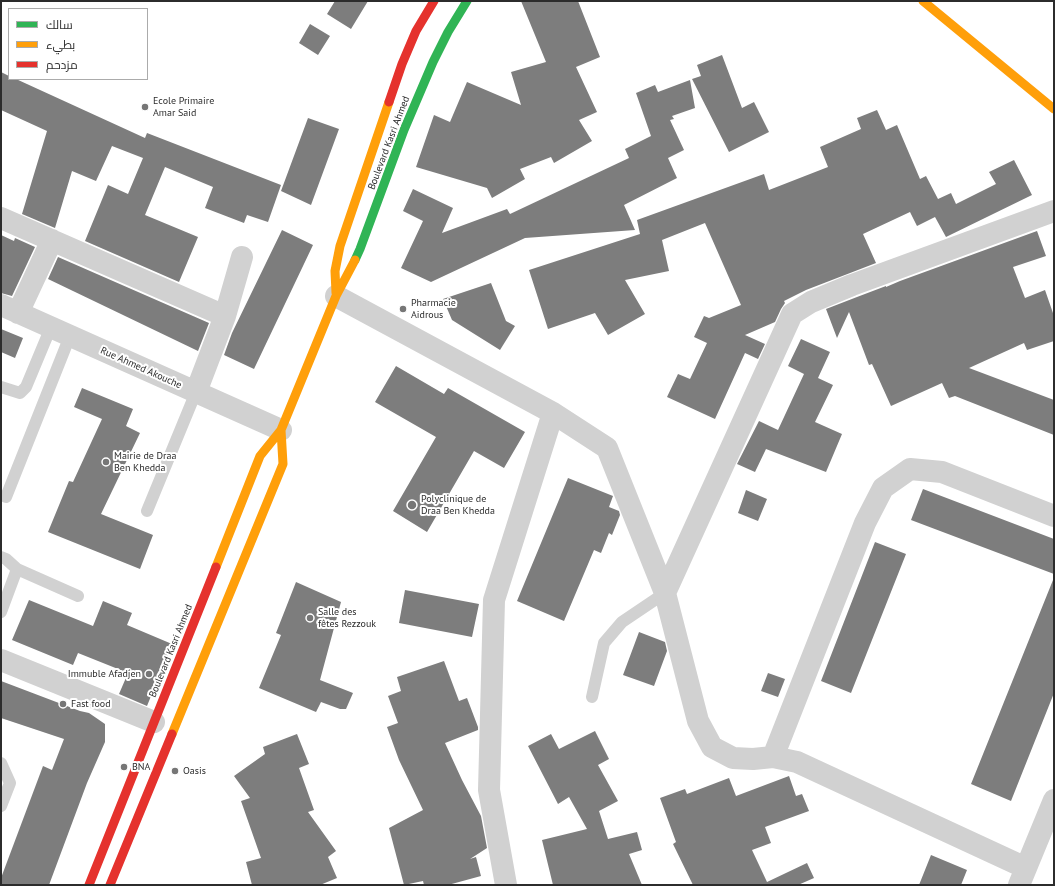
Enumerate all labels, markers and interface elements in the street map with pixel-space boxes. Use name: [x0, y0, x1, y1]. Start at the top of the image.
legend: [8, 8, 148, 80]
text: سالك: [46, 17, 73, 32]
text: بطيء: [46, 37, 75, 52]
text: مزدحم: [46, 57, 78, 72]
place label: Ecole Primaire Amar Said: [153, 95, 214, 118]
street label: Boulevard Kasri Ahmed: [366, 95, 412, 191]
marker: Ecole Primaire Amar Said: [140, 102, 150, 112]
place label: Pharmacie Aidrous: [411, 297, 456, 320]
marker: Pharmacie Aidrous: [398, 304, 408, 314]
street label: Rue Ahmed Akouche: [98, 345, 184, 391]
place label: Mairie de Draa Ben Khedda: [114, 450, 176, 474]
marker: Mairie de Draa Ben Khedda: [101, 457, 111, 467]
place label: Polyclinique de Draa Ben Khedda: [421, 493, 495, 516]
marker: Polyclinique de Draa Ben Khedda: [406, 499, 418, 511]
street label: Boulevard Kasri Ahmed: [147, 603, 195, 699]
place label: Salle des fêtes Rezzouk: [318, 606, 376, 630]
marker: Salle des fêtes Rezzouk: [305, 613, 315, 623]
place label: Immuble Afadjen: [68, 668, 141, 680]
marker: Immuble Afadjen: [144, 669, 154, 679]
place label: Fast food: [71, 698, 111, 710]
marker: Fast food: [58, 699, 68, 709]
place label: BNA: [132, 761, 150, 773]
marker: BNA: [119, 762, 129, 772]
place label: Oasis: [183, 765, 206, 777]
marker: Oasis: [170, 766, 180, 776]

